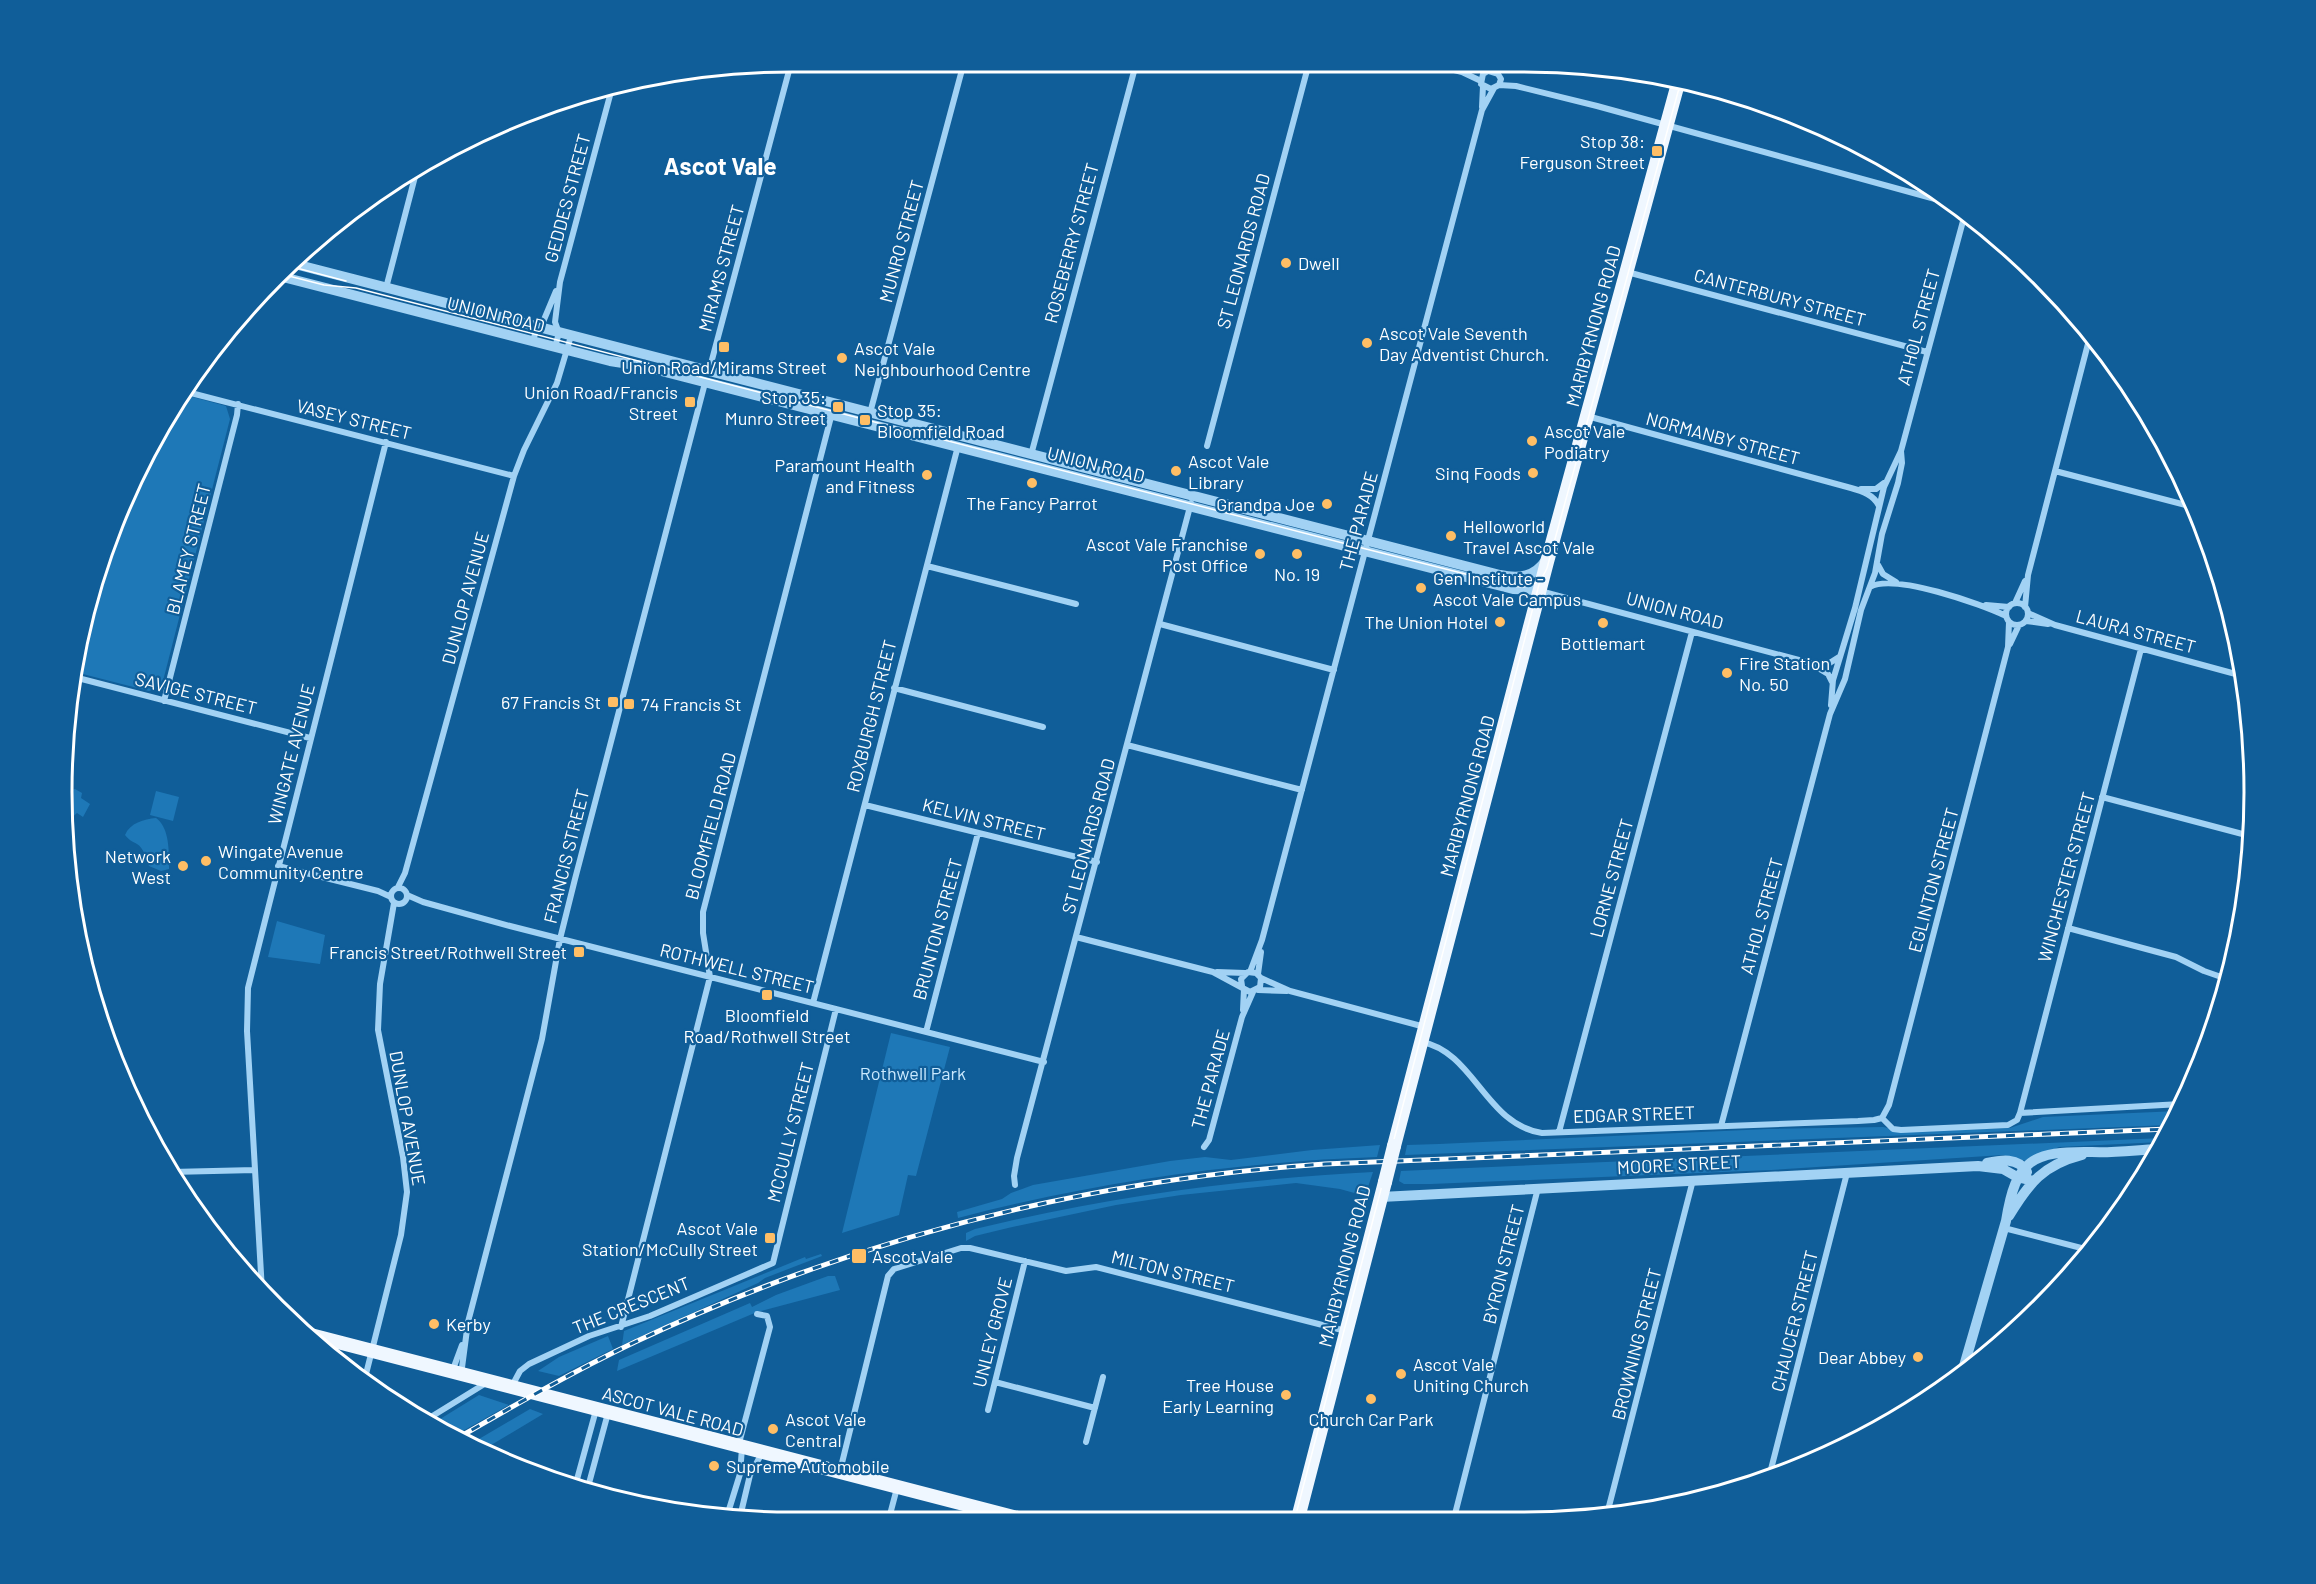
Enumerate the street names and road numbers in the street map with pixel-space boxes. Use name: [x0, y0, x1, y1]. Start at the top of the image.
street label: GEDDES STREET: [539, 131, 595, 265]
street label: ROSEBERRY STREET: [1039, 161, 1103, 325]
street label: ST LEONARDS ROAD: [1212, 171, 1274, 331]
street label: MUNRO STREET: [874, 177, 928, 305]
street label: MIRAMS STREET: [693, 202, 749, 334]
street label: MARIBYRNONG ROAD: [1561, 243, 1625, 409]
street label: CANTERBURY STREET: [1692, 263, 1868, 331]
street label: ATHOL STREET: [1892, 266, 1944, 388]
street label: UNION ROAD: [445, 291, 547, 337]
street label: VASEY STREET: [294, 394, 414, 444]
street label: NORMANBY STREET: [1644, 407, 1802, 469]
street label: UNION ROAD: [1045, 441, 1147, 487]
street label: THE PARADE: [1334, 469, 1382, 573]
street label: BLAMEY STREET: [161, 481, 215, 617]
street label: DUNLOP AVENUE: [437, 529, 493, 667]
street label: UNION ROAD: [1624, 586, 1726, 634]
street label: LAURA STREET: [2074, 604, 2198, 658]
street label: ROXBURGH STREET: [841, 637, 901, 795]
street label: SAVIGE STREET: [133, 667, 259, 719]
street label: WINGATE AVENUE: [263, 681, 319, 827]
street label: MARIBYRNONG ROAD: [1435, 713, 1499, 879]
street label: BLOOMFIELD ROAD: [680, 750, 740, 902]
street label: ST LEONARDS ROAD: [1057, 756, 1119, 916]
street label: FRANCIS STREET: [539, 786, 593, 926]
street label: WINCHESTER STREET: [2033, 789, 2099, 965]
street label: KELVIN STREET: [920, 793, 1048, 845]
street label: EGLINTON STREET: [1903, 805, 1963, 955]
street label: LORNE STREET: [1585, 816, 1637, 940]
street label: ATHOL STREET: [1735, 855, 1787, 977]
street label: BRUNTON STREET: [907, 856, 967, 1002]
street label: ROTHWELL STREET: [658, 938, 816, 998]
street label: THE PARADE: [1186, 1027, 1234, 1131]
street label: DUNLOP AVENUE: [385, 1049, 431, 1187]
street label: MCCULLY STREET: [762, 1060, 818, 1204]
street label: EDGAR STREET: [1573, 1101, 1695, 1127]
street label: MOORE STREET: [1616, 1150, 1742, 1178]
street label: MARIBYRNONG ROAD: [1313, 1183, 1375, 1349]
street label: BYRON STREET: [1477, 1202, 1529, 1326]
street label: MILTON STREET: [1109, 1245, 1237, 1297]
street label: CHAUCER STREET: [1766, 1248, 1822, 1394]
street label: BROWNING STREET: [1606, 1266, 1666, 1422]
street label: THE CRESCENT: [569, 1272, 693, 1338]
street label: UNLEY GROVE: [968, 1274, 1016, 1390]
street label: ASCOT VALE ROAD: [600, 1382, 746, 1440]

